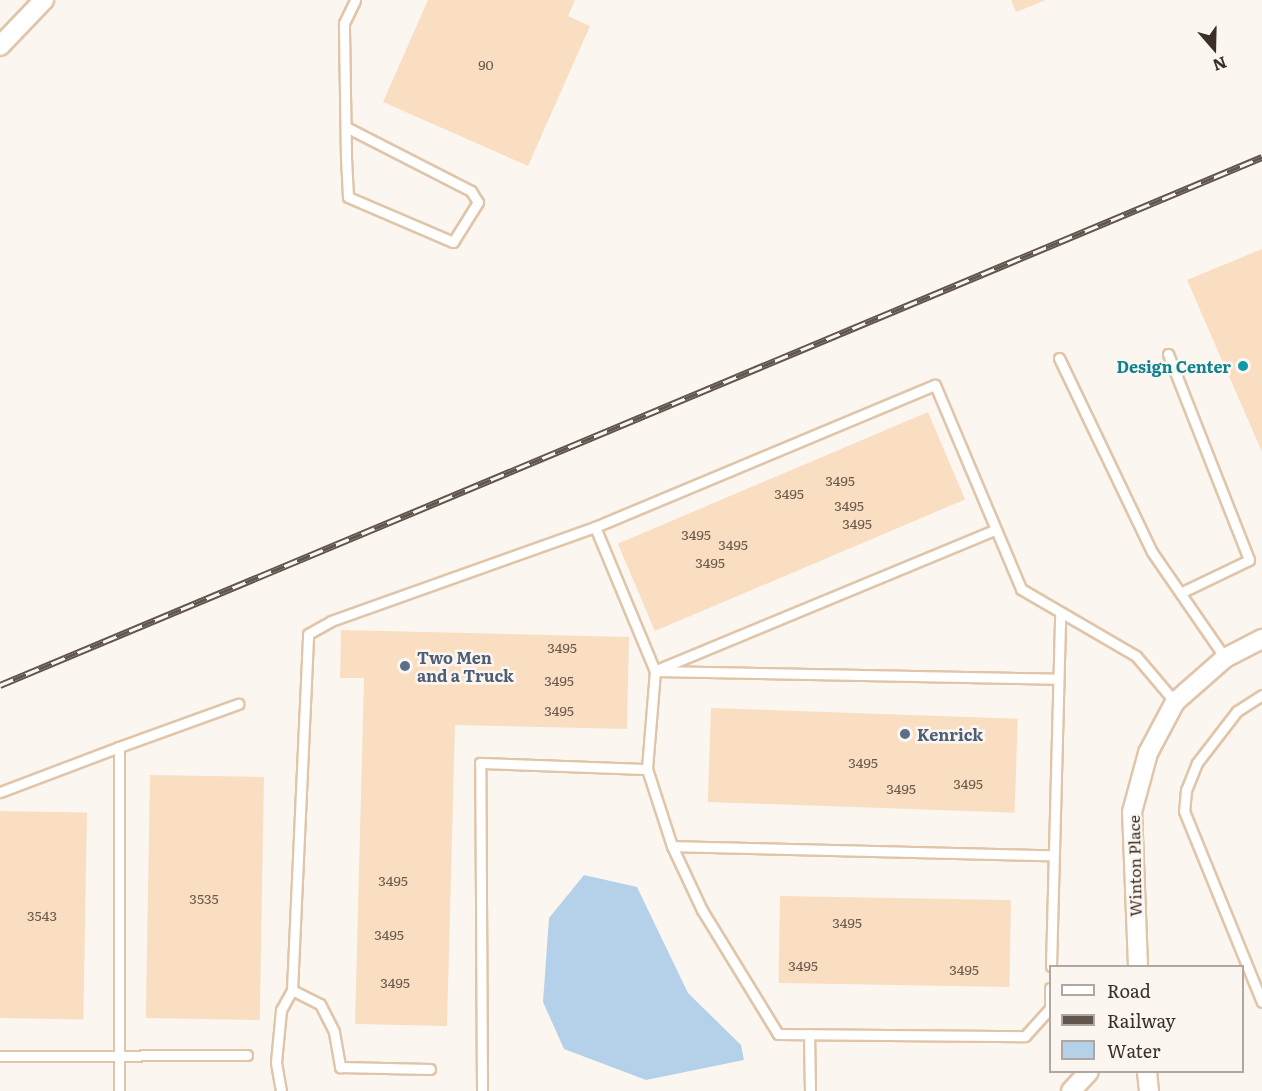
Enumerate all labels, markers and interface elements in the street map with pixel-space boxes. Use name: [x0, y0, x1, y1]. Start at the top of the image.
north arrow: [1184, 18, 1244, 78]
text: N: [1210, 51, 1231, 78]
house number: 90: [478, 56, 494, 72]
place label: Design Center: [1117, 356, 1231, 376]
marker: Design Center: [1236, 359, 1250, 373]
house number: 3495: [825, 472, 855, 488]
house number: 3495: [774, 485, 804, 501]
house number: 3495: [834, 497, 864, 513]
house number: 3495: [842, 515, 872, 531]
house number: 3495: [681, 526, 711, 542]
house number: 3495: [718, 536, 748, 552]
house number: 3495: [695, 554, 725, 570]
house number: 3495: [547, 639, 577, 655]
place label: Two Men and a Truck: [417, 647, 514, 685]
marker: Two Men and a Truck: [398, 659, 412, 673]
house number: 3495: [544, 672, 574, 688]
house number: 3495: [544, 702, 574, 718]
place label: Kenrick: [917, 724, 983, 744]
marker: Kenrick: [898, 727, 912, 741]
house number: 3495: [848, 754, 878, 770]
house number: 3495: [953, 775, 983, 791]
house number: 3495: [886, 780, 916, 796]
street label: Winton Place: [1124, 815, 1144, 917]
house number: 3495: [378, 872, 408, 888]
house number: 3535: [189, 890, 219, 906]
house number: 3543: [27, 907, 57, 923]
house number: 3495: [832, 914, 862, 930]
house number: 3495: [374, 926, 404, 942]
house number: 3495: [788, 957, 818, 973]
house number: 3495: [949, 961, 979, 977]
legend: [1049, 965, 1244, 1073]
house number: 3495: [380, 974, 410, 990]
text: Road: [1107, 977, 1151, 1004]
text: Railway: [1107, 1007, 1176, 1034]
text: Water: [1107, 1037, 1160, 1064]

